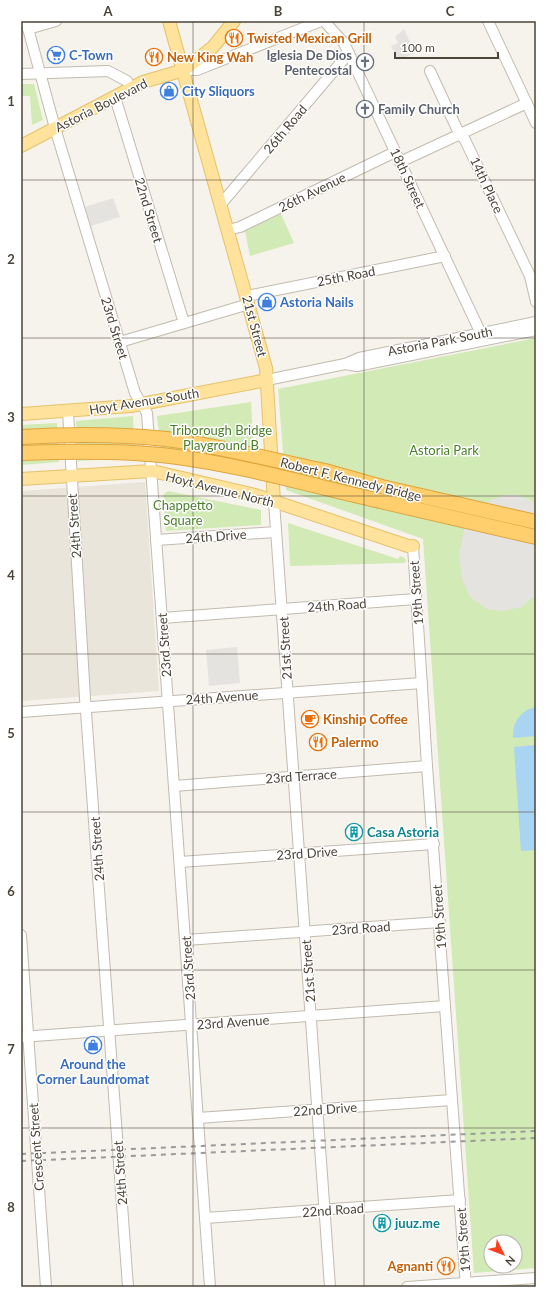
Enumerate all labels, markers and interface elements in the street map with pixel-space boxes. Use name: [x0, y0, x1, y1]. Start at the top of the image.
text: A: [102, 3, 113, 19]
text: B: [274, 3, 283, 19]
text: C: [446, 3, 455, 19]
restaurant icon: Twisted Mexican Grill: [224, 28, 244, 48]
place label: Twisted Mexican Grill: [247, 30, 372, 46]
scale bar: [395, 34, 498, 60]
text: 100 m: [401, 40, 435, 55]
supermarket icon: C-Town: [46, 45, 66, 65]
place label: C-Town: [69, 47, 113, 63]
restaurant icon: New King Wah: [144, 47, 164, 67]
place label: Iglesia De Dios Pentecostal: [266, 47, 352, 78]
place label: New King Wah: [167, 49, 253, 65]
church icon: Iglesia De Dios Pentecostal: [355, 52, 375, 72]
street label: Astoria Boulevard: [52, 75, 150, 135]
shop icon: City Sliquors: [159, 81, 179, 101]
place label: City Sliquors: [182, 83, 255, 99]
text: 1: [7, 93, 15, 109]
church icon: Family Church: [355, 99, 375, 119]
street label: 26th Road: [260, 101, 310, 157]
place label: Family Church: [378, 101, 460, 117]
street label: 18th Street: [387, 145, 429, 211]
street label: 14th Place: [467, 154, 507, 216]
street label: 26th Avenue: [276, 169, 348, 215]
street label: 22nd Street: [132, 176, 167, 245]
text: 2: [7, 251, 15, 267]
street label: 25th Road: [315, 263, 377, 289]
shop icon: Astoria Nails: [257, 292, 277, 312]
street label: 21st Street: [239, 294, 271, 359]
place label: Astoria Nails: [279, 294, 354, 310]
street label: 23rd Street: [98, 295, 132, 361]
street label: Astoria Park South: [386, 323, 494, 359]
street label: Hoyt Avenue South: [88, 384, 200, 418]
text: 3: [7, 409, 15, 425]
park label: Triborough Bridge Playground B: [170, 422, 272, 453]
park label: Astoria Park: [409, 442, 479, 458]
street label: Robert F. Kennedy Bridge: [279, 454, 423, 504]
street label: Hoyt Avenue North: [164, 468, 276, 510]
street label: 24th Street: [64, 493, 84, 559]
park label: Chappetto Square: [153, 497, 213, 528]
street label: 24th Drive: [185, 526, 247, 546]
street label: 19th Street: [406, 560, 426, 626]
text: 4: [7, 567, 15, 583]
street label: 24th Road: [307, 595, 367, 615]
street label: 23rd Street: [154, 612, 174, 678]
street label: 21st Street: [275, 616, 295, 680]
street label: 24th Avenue: [185, 686, 259, 708]
cafe icon: Kinship Coffee: [300, 709, 320, 729]
place label: Kinship Coffee: [323, 711, 408, 727]
text: 5: [7, 725, 15, 741]
restaurant icon: Palermo: [308, 732, 328, 752]
place label: Palermo: [331, 734, 379, 750]
street label: 23rd Terrace: [265, 766, 337, 786]
street label: 24th Street: [87, 816, 107, 882]
building icon: Casa Astoria: [344, 822, 364, 842]
place label: Casa Astoria: [367, 824, 439, 840]
street label: 23rd Drive: [276, 843, 338, 863]
text: 6: [7, 883, 15, 899]
street label: 19th Street: [429, 884, 449, 950]
street label: 23rd Road: [331, 918, 391, 938]
street label: 23rd Street: [178, 935, 198, 1001]
street label: 21st Street: [298, 939, 318, 1003]
street label: 23rd Avenue: [196, 1011, 270, 1033]
shop icon: Around the Corner Laundromat: [83, 1035, 103, 1055]
text: 7: [7, 1041, 15, 1057]
place label: Around the Corner Laundromat: [37, 1056, 149, 1087]
street label: 22nd Drive: [293, 1099, 358, 1119]
street label: Crescent Street: [25, 1102, 47, 1191]
street label: 24th Street: [110, 1140, 130, 1206]
text: 8: [7, 1199, 15, 1215]
street label: 22nd Road: [302, 1200, 364, 1220]
street label: 19th Street: [453, 1207, 473, 1273]
building icon: juuz.me: [372, 1213, 392, 1233]
place label: juuz.me: [394, 1215, 440, 1231]
north arrow: [483, 1234, 523, 1274]
text: N: [503, 1254, 518, 1269]
restaurant icon: Agnanti: [436, 1256, 456, 1276]
place label: Agnanti: [387, 1258, 433, 1274]

